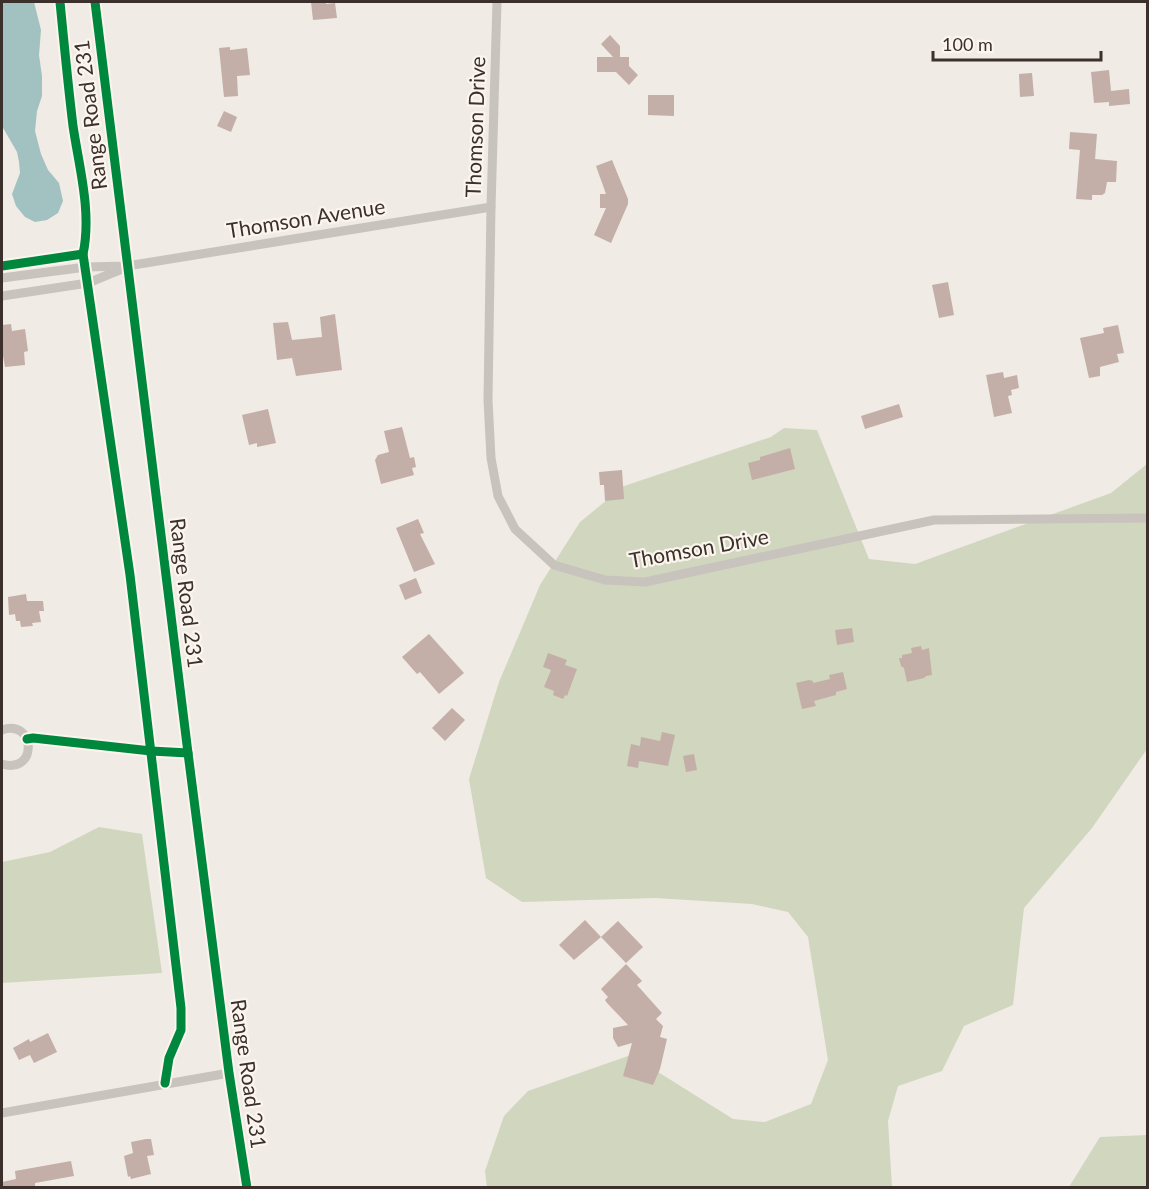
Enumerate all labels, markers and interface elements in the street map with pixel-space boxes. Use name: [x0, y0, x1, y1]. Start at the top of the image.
scale bar: [933, 24, 1101, 62]
text: 100 m: [942, 33, 993, 55]
street label: Range Road 231: [68, 39, 111, 192]
street label: Thomson Drive: [460, 56, 489, 198]
street label: Thomson Avenue: [225, 193, 387, 242]
street label: Range Road 231: [166, 516, 209, 669]
street label: Thomson Drive: [627, 523, 770, 572]
street label: Range Road 231: [227, 997, 272, 1150]

